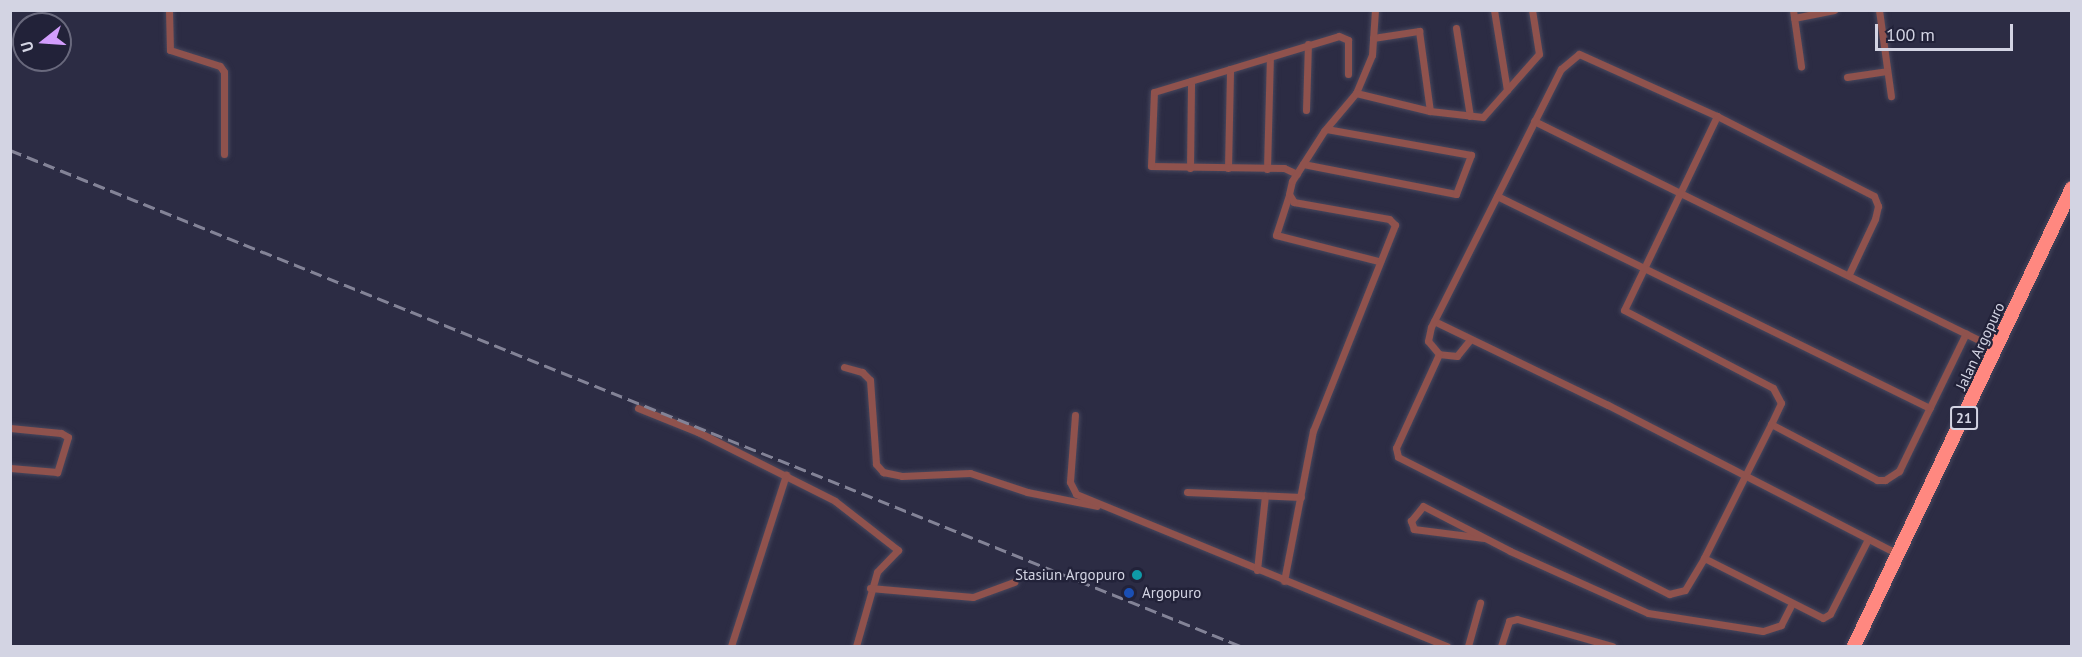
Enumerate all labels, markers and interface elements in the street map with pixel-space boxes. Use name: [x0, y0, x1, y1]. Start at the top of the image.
north arrow: [12, 12, 72, 72]
scale bar: [1878, 12, 2016, 50]
text: 100 m: [1886, 23, 1935, 46]
text: U: [16, 39, 38, 54]
street label: Jalan Argopuro: [1952, 299, 2008, 393]
road number: 21: [1949, 407, 1979, 429]
place label: Stasiun Argopuro: [1015, 566, 1125, 584]
marker: Stasiun Argopuro: [1130, 568, 1144, 582]
marker: Argopuro: [1120, 584, 1138, 602]
place label: Argopuro: [1142, 584, 1201, 602]

